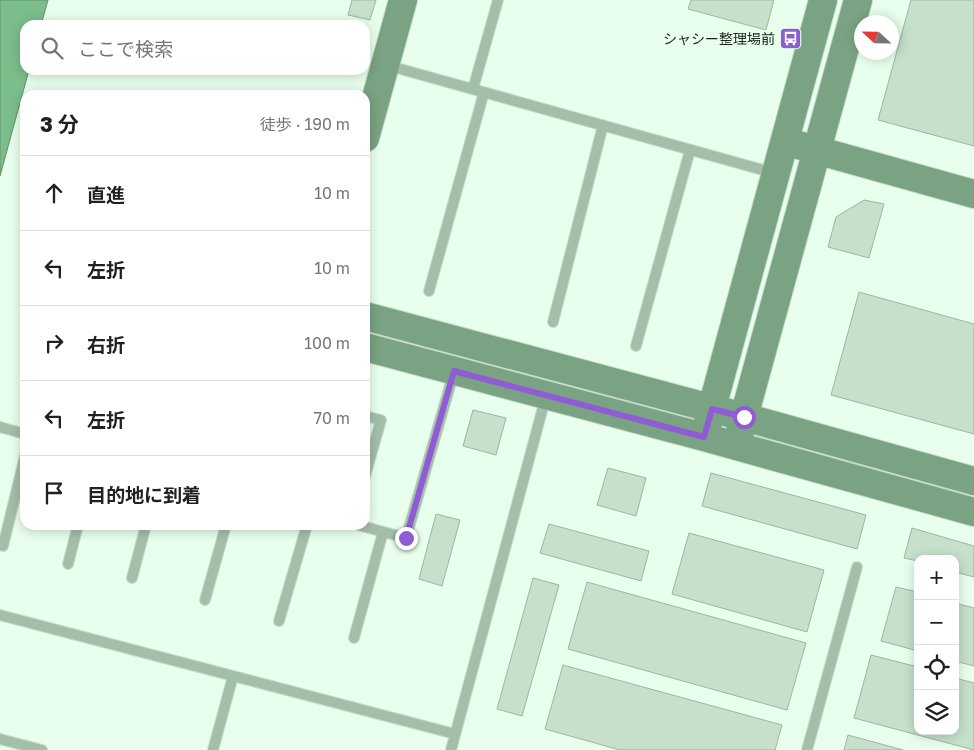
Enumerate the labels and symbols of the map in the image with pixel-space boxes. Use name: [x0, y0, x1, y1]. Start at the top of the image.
north arrow: [854, 15, 899, 60]
bus stop icon: シャシー整理場前: [779, 27, 803, 51]
place label: シャシー整理場前: [663, 30, 775, 47]
route start: [733, 406, 756, 429]
route end: [395, 527, 418, 550]

